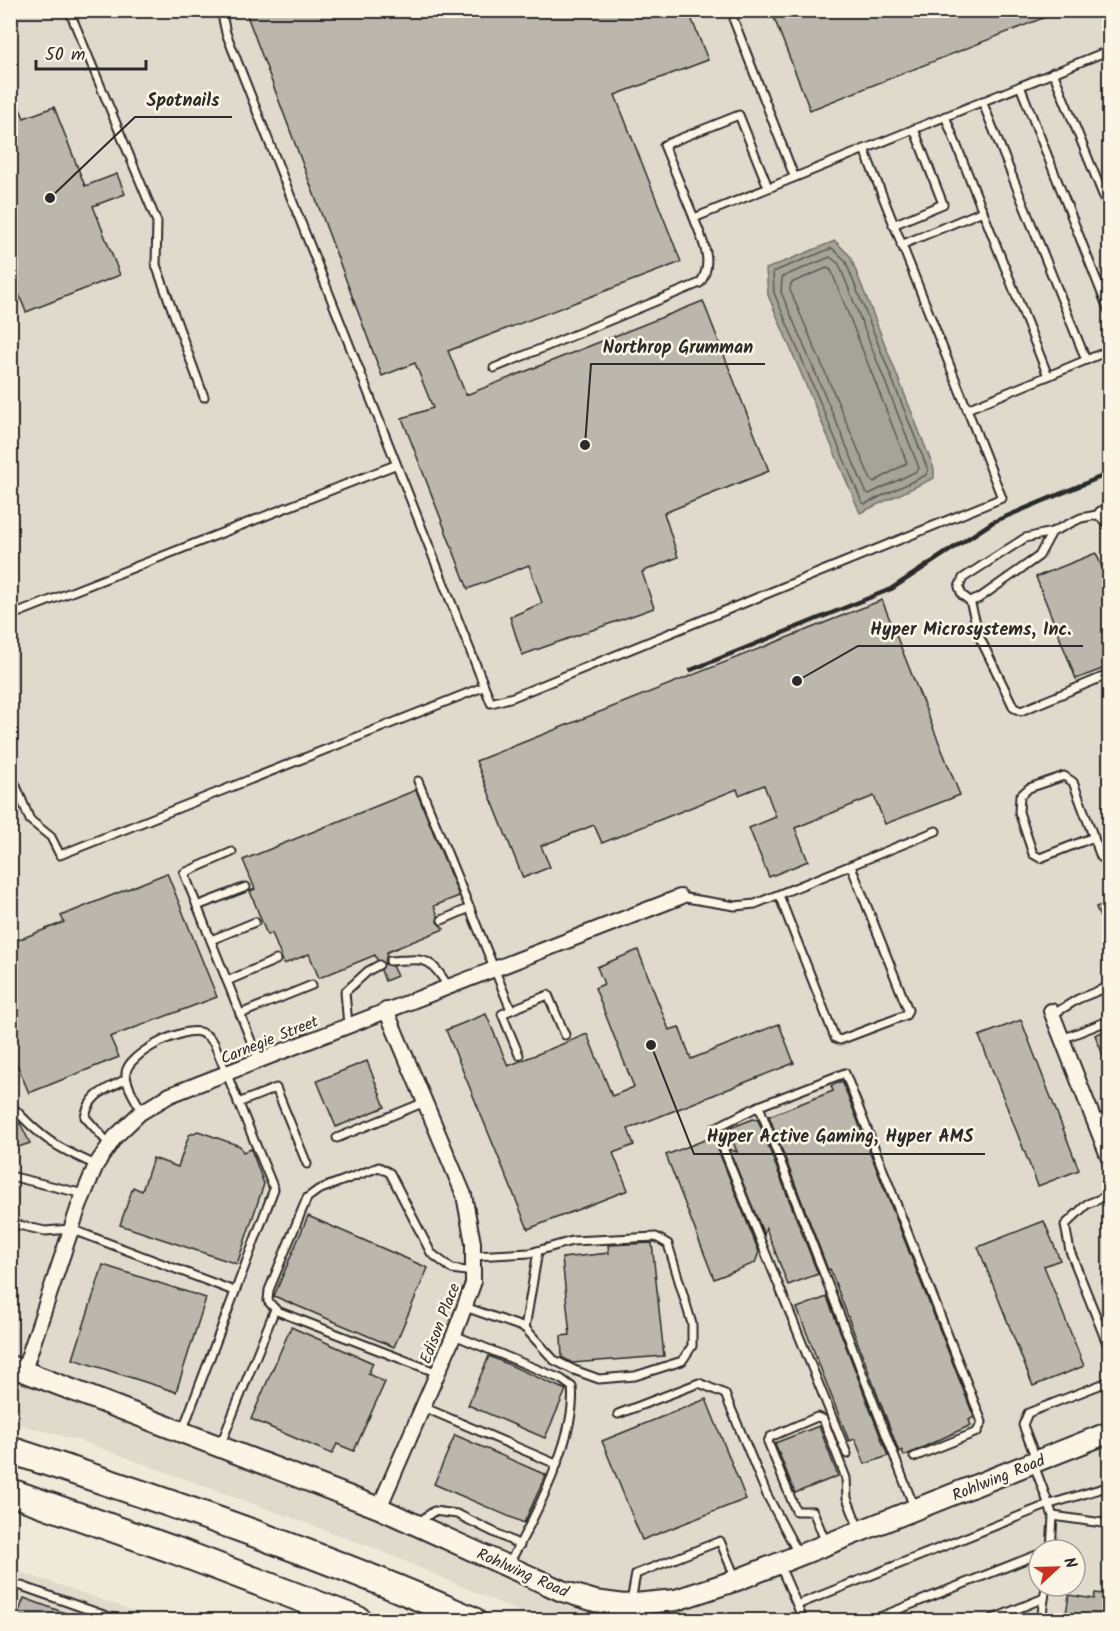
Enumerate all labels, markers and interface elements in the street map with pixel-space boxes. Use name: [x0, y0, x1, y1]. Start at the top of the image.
scale bar: [36, 33, 146, 71]
text: 50 m: [45, 41, 85, 70]
callout: Spotnails: [135, 81, 232, 117]
text: Spotnails: [147, 87, 220, 116]
callout: Northrop Grumman: [591, 328, 765, 364]
text: Northrop Grumman: [603, 334, 753, 363]
callout: Hyper Microsystems, Inc.: [858, 610, 1083, 646]
text: Hyper Microsystems, Inc.: [870, 616, 1072, 645]
street label: Carnegie Street: [217, 1009, 323, 1071]
callout: Hyper Active Gaming, Hyper AMS: [694, 1118, 985, 1154]
text: Hyper Active Gaming, Hyper AMS: [707, 1123, 973, 1152]
street label: Edison Place: [414, 1280, 467, 1368]
street label: Rohlwing Road: [948, 1448, 1050, 1508]
north arrow: [1027, 1538, 1087, 1598]
street label: Rohlwing Road: [472, 1542, 573, 1605]
text: N: [1056, 1554, 1083, 1572]

